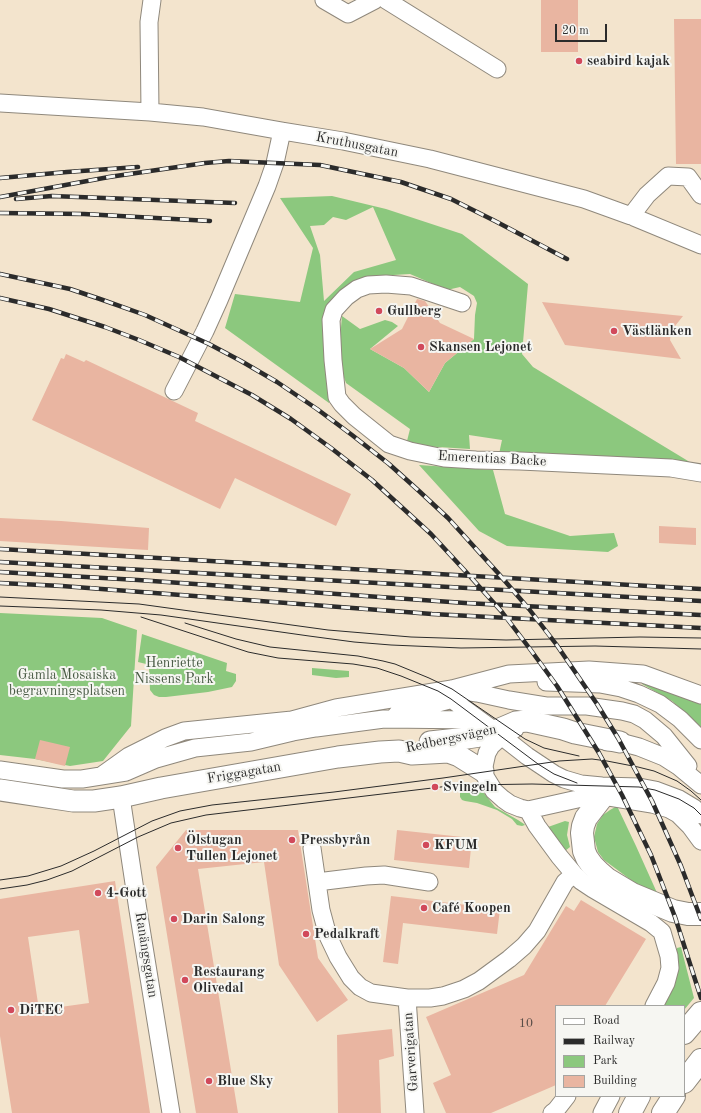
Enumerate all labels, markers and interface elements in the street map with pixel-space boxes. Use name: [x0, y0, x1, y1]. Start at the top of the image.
scale bar: [557, 16, 609, 42]
text: 20 m: [562, 25, 589, 37]
place label: seabird kajak: [587, 53, 670, 69]
marker: seabird kajak: [574, 56, 584, 66]
street label: Kruthusgatan: [314, 129, 400, 161]
place label: Gullberg: [387, 303, 441, 319]
marker: Gullberg: [374, 306, 384, 316]
place label: Västlänken: [622, 323, 692, 339]
marker: Västlänken: [609, 326, 619, 336]
place label: Skansen Lejonet: [429, 339, 532, 355]
marker: Skansen Lejonet: [416, 342, 426, 352]
street label: Emerentias Backe: [437, 448, 547, 470]
park label: Henriette Nissens Park: [134, 655, 214, 688]
park label: Gamla Mosaiska begravningsplatsen: [9, 667, 125, 700]
street label: Redbergsvägen: [404, 721, 498, 757]
street label: Friggagatan: [206, 758, 282, 788]
place label: Svingeln: [443, 779, 497, 795]
marker: Svingeln: [430, 782, 440, 792]
place label: Ölstugan Tullen Lejonet: [186, 832, 278, 864]
place label: Pressbyrån: [300, 832, 370, 848]
marker: Pressbyrån: [287, 835, 297, 845]
place label: KFUM: [434, 837, 478, 853]
marker: KFUM: [421, 840, 431, 850]
marker: Ölstugan Tullen Lejonet: [173, 843, 183, 853]
place label: 4-Gott: [106, 885, 147, 901]
marker: 4-Gott: [93, 888, 103, 898]
place label: Café Koopen: [432, 900, 511, 916]
marker: Café Koopen: [419, 903, 429, 913]
street label: Ranängsgatan: [131, 911, 161, 999]
place label: Darin Salong: [182, 911, 265, 927]
marker: Darin Salong: [169, 914, 179, 924]
place label: Pedalkraft: [314, 926, 380, 942]
marker: Pedalkraft: [301, 929, 311, 939]
place label: Restaurang Olivedal: [193, 964, 264, 996]
marker: Restaurang Olivedal: [180, 975, 190, 985]
place label: DiTEC: [19, 1002, 63, 1018]
marker: DiTEC: [6, 1005, 16, 1015]
legend: [555, 1005, 685, 1097]
street label: Garverigatan: [400, 1012, 422, 1092]
text: Road: [593, 1015, 620, 1027]
house number: 10: [519, 1017, 533, 1031]
text: Railway: [593, 1035, 635, 1047]
text: Park: [593, 1055, 618, 1067]
place label: Blue Sky: [217, 1073, 273, 1089]
text: Building: [593, 1075, 637, 1087]
marker: Blue Sky: [204, 1076, 214, 1086]

